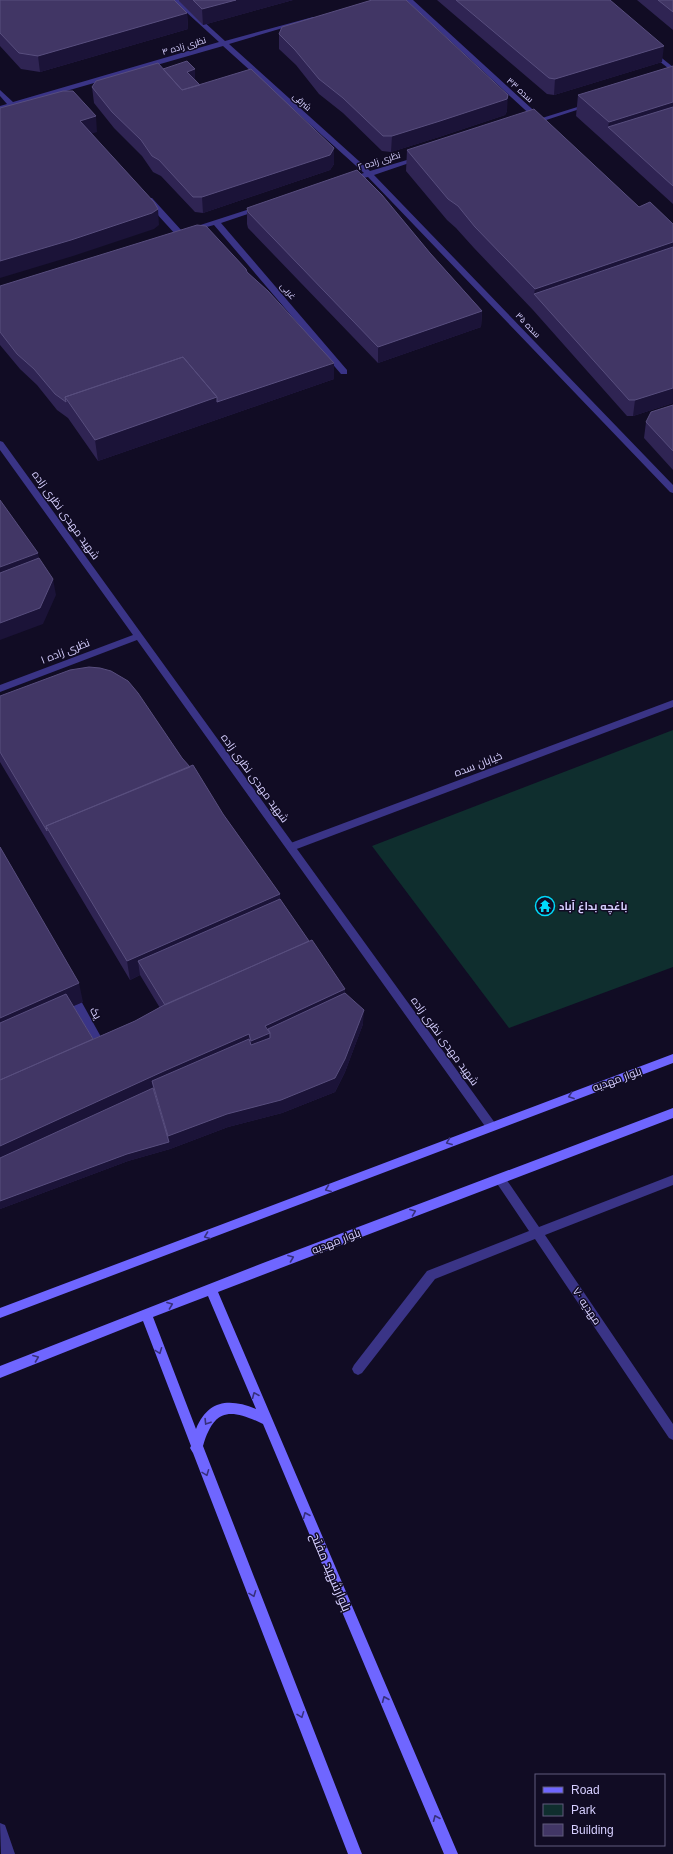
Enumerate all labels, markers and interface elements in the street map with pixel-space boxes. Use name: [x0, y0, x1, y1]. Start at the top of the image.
street label: نظری زاده ۴: [161, 35, 207, 57]
street label: سده ۳۳: [505, 76, 535, 104]
street label: شرقی: [291, 91, 313, 113]
street label: نظری زاده ۲: [356, 150, 402, 172]
street label: غربی: [278, 281, 298, 301]
street label: سده ۳۵: [514, 310, 542, 340]
street label: شهید مهدی نظری زاده: [29, 468, 102, 562]
street label: نظری زاده ۱: [39, 636, 92, 667]
street label: شهید مهدی نظری زاده: [218, 731, 291, 825]
street label: خیابان سده: [452, 749, 504, 780]
temple icon: باغچه بداغ آباد: [534, 895, 556, 917]
place label: باغچه بداغ آباد: [559, 900, 628, 915]
street label: شهید مهدی نظری زاده: [408, 994, 481, 1088]
street label: یک: [88, 1005, 104, 1021]
street label: بلوار مهدیه: [591, 1065, 643, 1094]
one-way arrow: [567, 1092, 574, 1100]
one-way arrow: [446, 1137, 453, 1145]
one-way arrow: [324, 1184, 332, 1192]
one-way arrow: [409, 1208, 416, 1216]
street label: بلوار مهدیه: [310, 1226, 362, 1257]
one-way arrow: [203, 1232, 210, 1240]
one-way arrow: [288, 1254, 295, 1262]
street label: مهدیه ۷۰: [569, 1285, 604, 1327]
one-way arrow: [167, 1302, 174, 1310]
one-way arrow: [155, 1348, 163, 1355]
one-way arrow: [32, 1355, 40, 1363]
one-way arrow: [252, 1392, 260, 1399]
one-way arrow: [204, 1418, 211, 1425]
one-way arrow: [201, 1468, 209, 1476]
one-way arrow: [303, 1511, 311, 1519]
street label: بلوارشهید مفتح: [307, 1530, 354, 1614]
one-way arrow: [249, 1590, 257, 1597]
one-way arrow: [382, 1695, 390, 1703]
one-way arrow: [296, 1711, 304, 1718]
legend: [535, 1774, 665, 1846]
text: Road: [571, 1783, 600, 1797]
text: Park: [571, 1803, 597, 1817]
one-way arrow: [433, 1815, 441, 1823]
text: Building: [571, 1823, 614, 1837]

